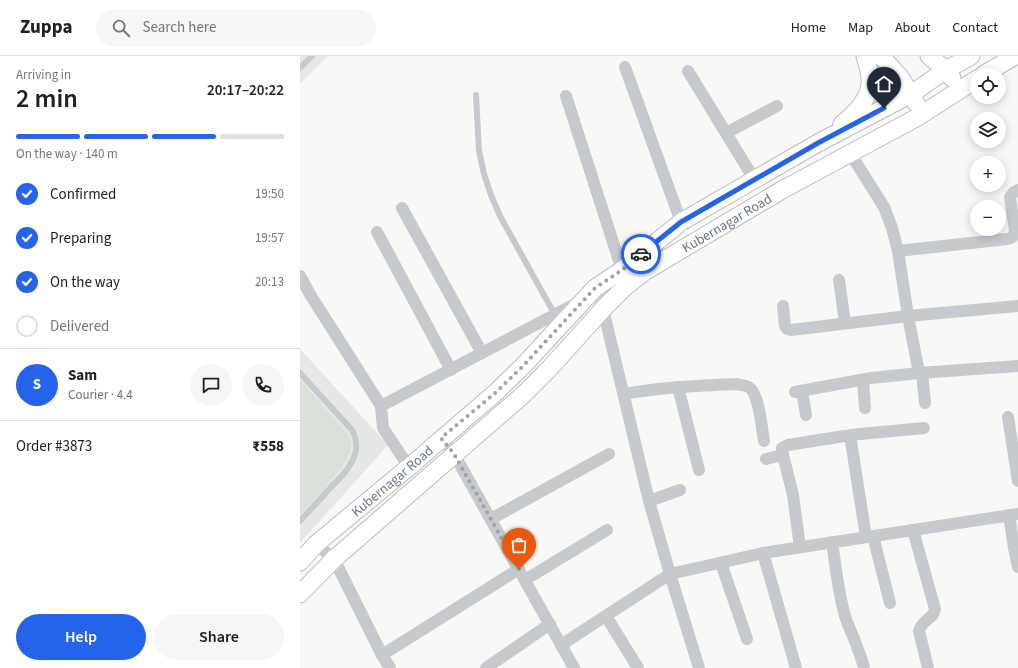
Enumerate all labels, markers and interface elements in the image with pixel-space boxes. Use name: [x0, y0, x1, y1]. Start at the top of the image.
search box: [96, 10, 376, 46]
text: Zuppa: [20, 14, 72, 41]
icon: search: [110, 17, 132, 39]
text: Search here: [142, 17, 216, 38]
text: Home: [791, 18, 826, 38]
text: Map: [848, 18, 873, 38]
text: About: [895, 18, 930, 38]
text: Contact: [952, 18, 998, 38]
text: Arriving in: [16, 66, 71, 84]
pin: [867, 67, 901, 108]
map controls: [970, 68, 1006, 236]
button: locate: [970, 68, 1006, 104]
icon: home: [873, 73, 895, 95]
text: 2 min: [16, 80, 78, 117]
text: 20:17–20:22: [207, 80, 284, 101]
button: layers: [970, 112, 1006, 148]
text: On the way · 140 m: [16, 145, 118, 163]
button: +: [970, 156, 1006, 192]
icon: check: [16, 183, 38, 205]
text: Confirmed: [50, 184, 116, 205]
text: 19:50: [255, 185, 284, 203]
street label: Kubernagar Road: [678, 189, 776, 258]
button: −: [970, 200, 1006, 236]
icon: check: [16, 227, 38, 249]
text: Preparing: [50, 228, 111, 249]
text: 19:57: [255, 229, 284, 247]
courier: [621, 234, 661, 274]
icon: car: [630, 243, 652, 265]
icon: check: [16, 271, 38, 293]
text: On the way: [50, 272, 120, 293]
text: 20:13: [255, 273, 284, 291]
text: Delivered: [50, 316, 109, 337]
button: chat: [190, 364, 232, 406]
button: phone: [242, 364, 284, 406]
text: Sam: [68, 365, 97, 386]
text: S: [33, 374, 41, 395]
text: Courier · 4.4: [68, 386, 133, 404]
text: Order #3873: [16, 436, 92, 457]
text: ₹558: [252, 436, 284, 457]
street label: Kubernagar Road: [347, 441, 438, 522]
pin: [502, 528, 536, 569]
icon: bag: [508, 534, 530, 556]
button: Help: [16, 614, 146, 660]
button: Share: [154, 614, 284, 660]

